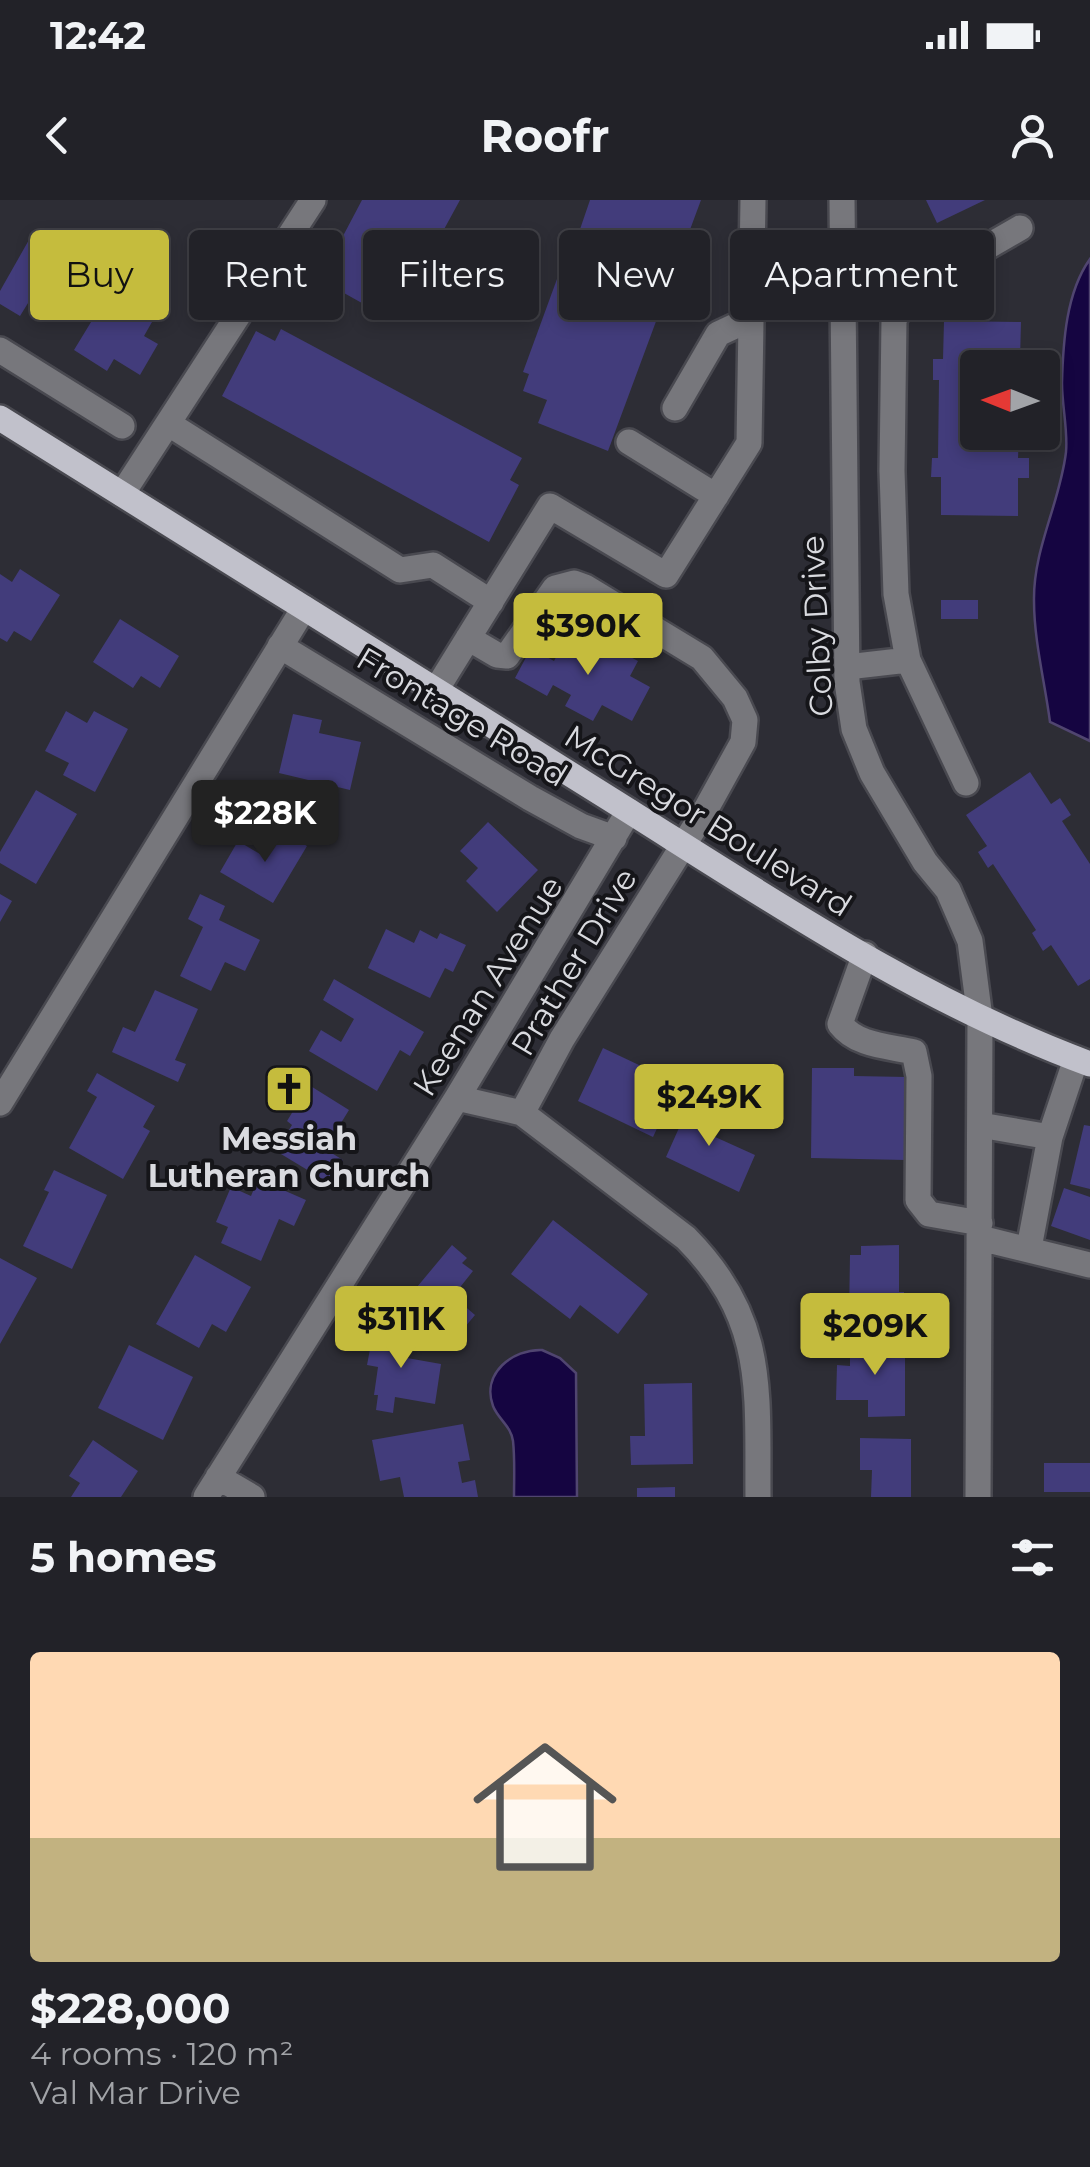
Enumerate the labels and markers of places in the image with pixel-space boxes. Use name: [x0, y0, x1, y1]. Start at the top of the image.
pin: $390K: [518, 593, 658, 678]
pin: $228K: [195, 780, 335, 865]
church icon: Messiah Lutheran Church: [263, 1063, 315, 1115]
pin: $249K: [639, 1064, 779, 1149]
place label: Messiah Lutheran Church: [148, 1119, 430, 1195]
pin: $311K: [331, 1286, 471, 1371]
pin: $209K: [805, 1293, 945, 1378]

